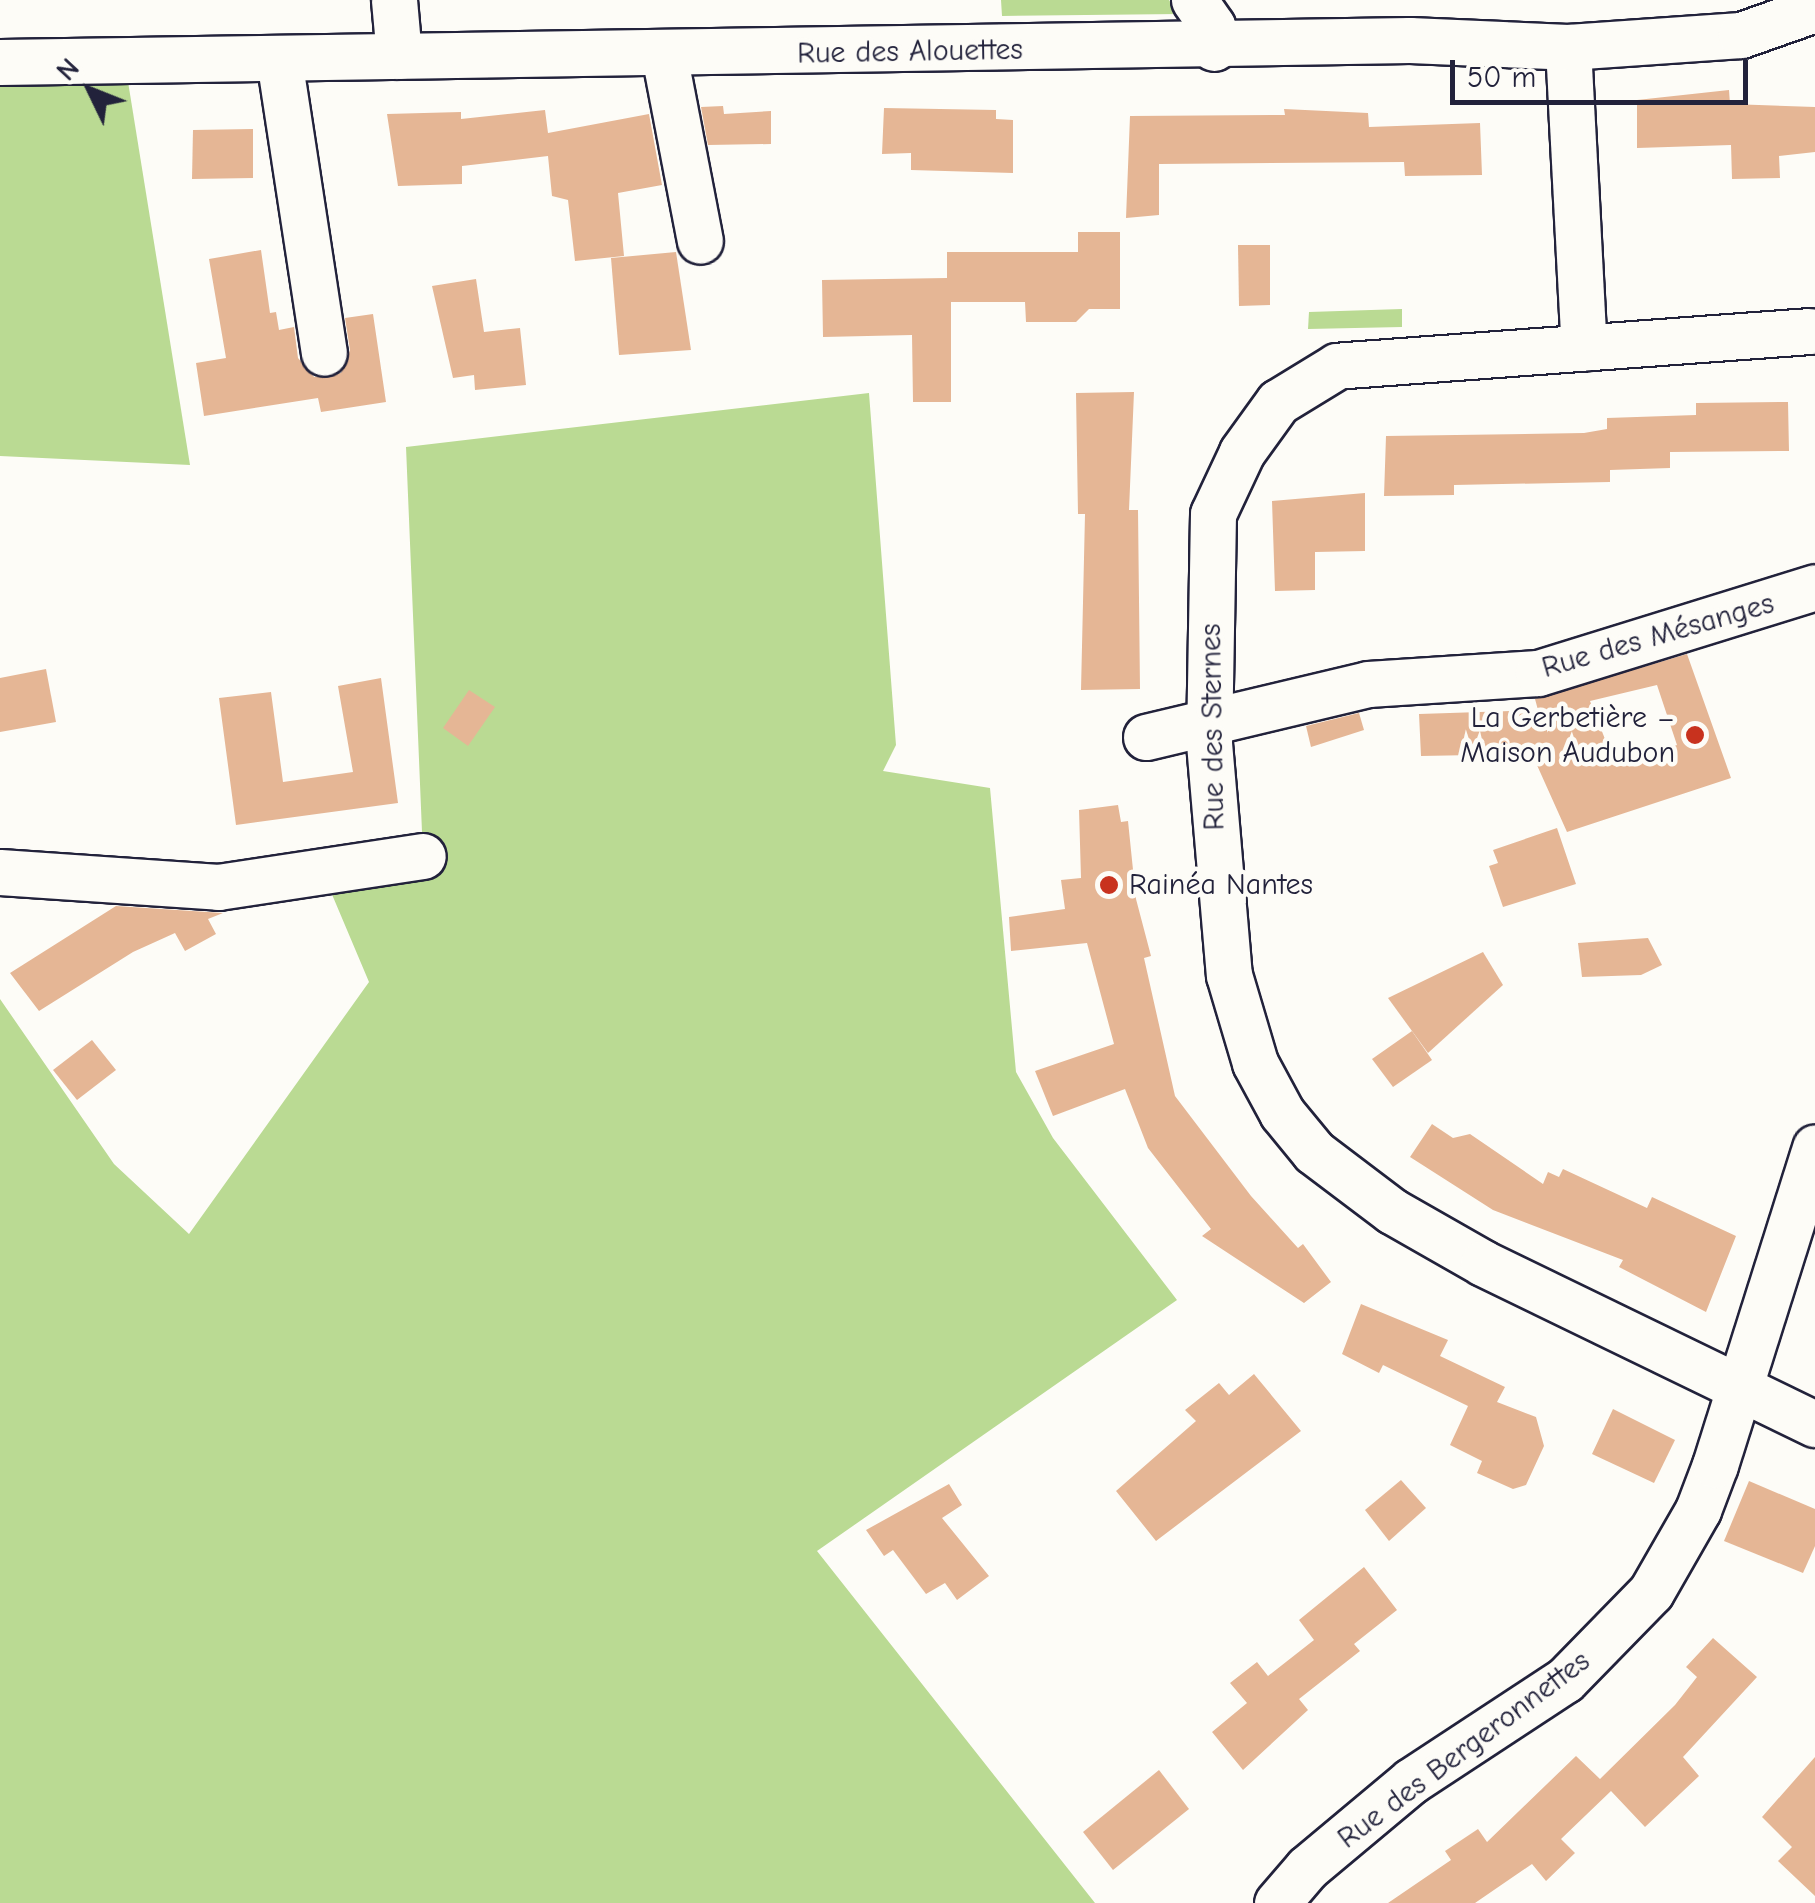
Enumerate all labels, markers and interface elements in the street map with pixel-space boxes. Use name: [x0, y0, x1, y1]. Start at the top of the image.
street label: Rue des Alouettes: [797, 32, 1023, 72]
north arrow: [40, 40, 140, 140]
scale bar: [1455, 40, 1752, 102]
text: N: [50, 52, 86, 87]
text: 50 m: [1467, 60, 1536, 95]
street label: Rue des Mésanges: [1538, 586, 1778, 686]
street label: Rue des Sternes: [1193, 623, 1233, 831]
place label: La Gerbetière – Maison Audubon: [1460, 700, 1675, 770]
marker: La Gerbetière – Maison Audubon: [1684, 724, 1706, 746]
place label: Rainéa Nantes: [1129, 867, 1313, 903]
marker: Rainéa Nantes: [1098, 874, 1120, 896]
street label: Rue des Bergeronnettes: [1331, 1643, 1597, 1857]

